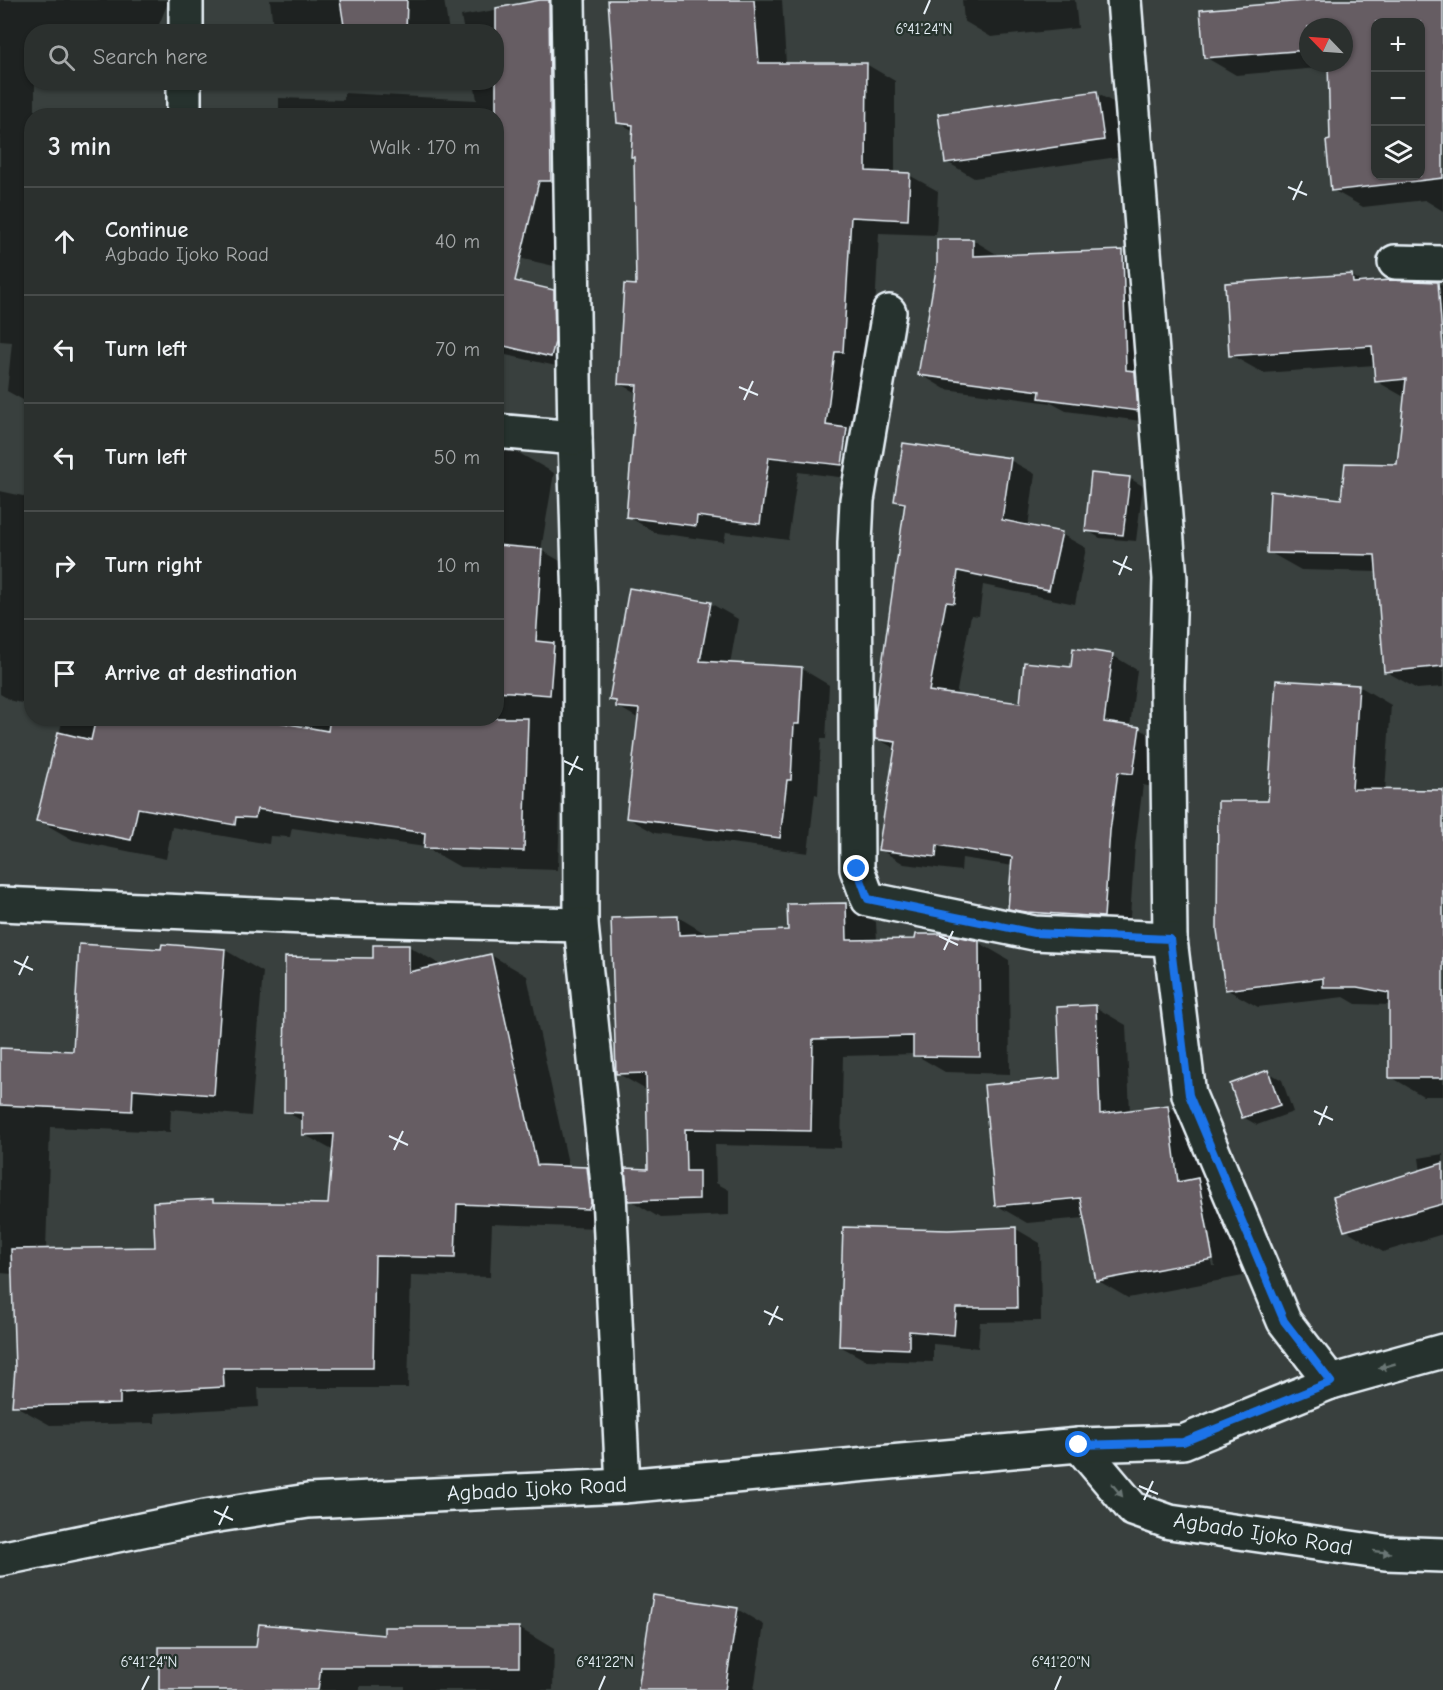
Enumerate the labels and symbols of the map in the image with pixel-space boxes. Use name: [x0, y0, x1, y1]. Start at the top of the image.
north arrow: [1299, 18, 1353, 72]
text: 6°41'24"N: [895, 20, 953, 38]
route end: [843, 855, 869, 881]
one-way arrow: [1378, 1362, 1396, 1372]
route start: [1065, 1431, 1091, 1457]
street label: Agbado Ijoko Road: [446, 1471, 628, 1507]
one-way arrow: [1110, 1482, 1123, 1498]
street label: Agbado Ijoko Road: [1172, 1507, 1354, 1561]
one-way arrow: [1373, 1547, 1392, 1557]
text: 6°41'24"N: [120, 1653, 178, 1671]
text: 6°41'22"N: [576, 1653, 634, 1671]
text: 6°41'20"N: [1032, 1653, 1090, 1671]

